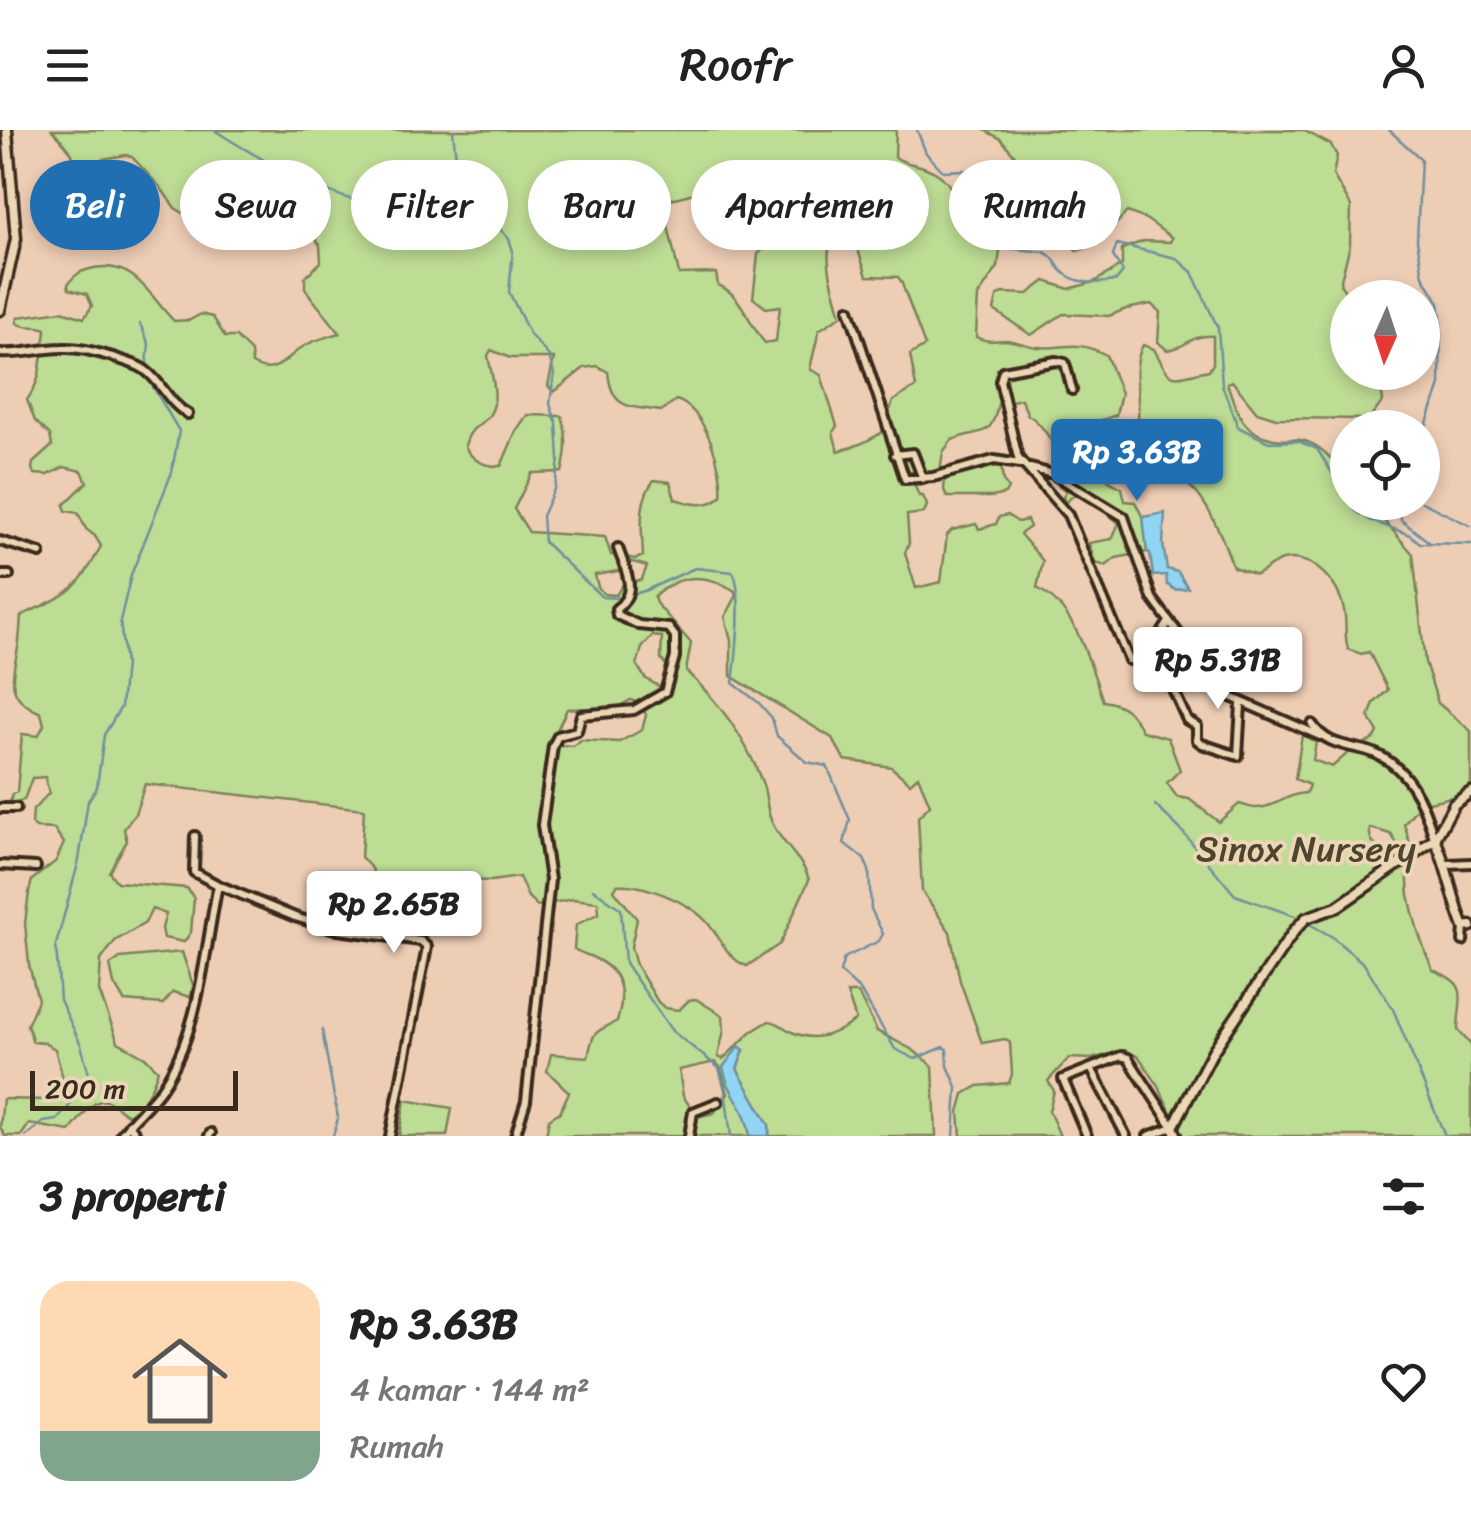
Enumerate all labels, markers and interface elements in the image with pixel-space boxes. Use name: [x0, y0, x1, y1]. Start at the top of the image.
text: Roofr: [680, 25, 791, 105]
icon: menu: [40, 38, 95, 93]
icon: person: [1376, 38, 1431, 93]
chip: Beli: [30, 160, 160, 250]
chip: Sewa: [180, 160, 331, 250]
chip: Filter: [351, 160, 508, 250]
chip: Baru: [528, 160, 671, 250]
chip: Apartemen: [691, 160, 929, 250]
chip: Rumah: [949, 160, 1121, 250]
north arrow: [1330, 280, 1440, 390]
map controls: [1330, 280, 1440, 520]
button: locate: [1330, 410, 1440, 520]
pin: Rp 3.63B: [1034, 419, 1240, 504]
text: Rp 3.63B: [1073, 423, 1201, 480]
pin: Rp 5.31B: [1115, 627, 1321, 712]
text: Rp 5.31B: [1155, 631, 1281, 688]
park label: Sinox Nursery: [1196, 818, 1416, 880]
pin: Rp 2.65B: [291, 871, 497, 956]
text: Rp 2.65B: [329, 875, 459, 932]
text: 200 m: [45, 1064, 125, 1113]
scale bar: [30, 1066, 238, 1110]
text: 3 properti: [40, 1159, 226, 1233]
icon: filters: [1376, 1169, 1431, 1224]
text: Rp 3.63B: [350, 1287, 518, 1361]
icon: home: [120, 1321, 240, 1441]
icon: heart: [1376, 1354, 1431, 1409]
text: 4 kamar · 144 m²: [350, 1361, 590, 1418]
text: Rumah: [350, 1418, 444, 1475]

